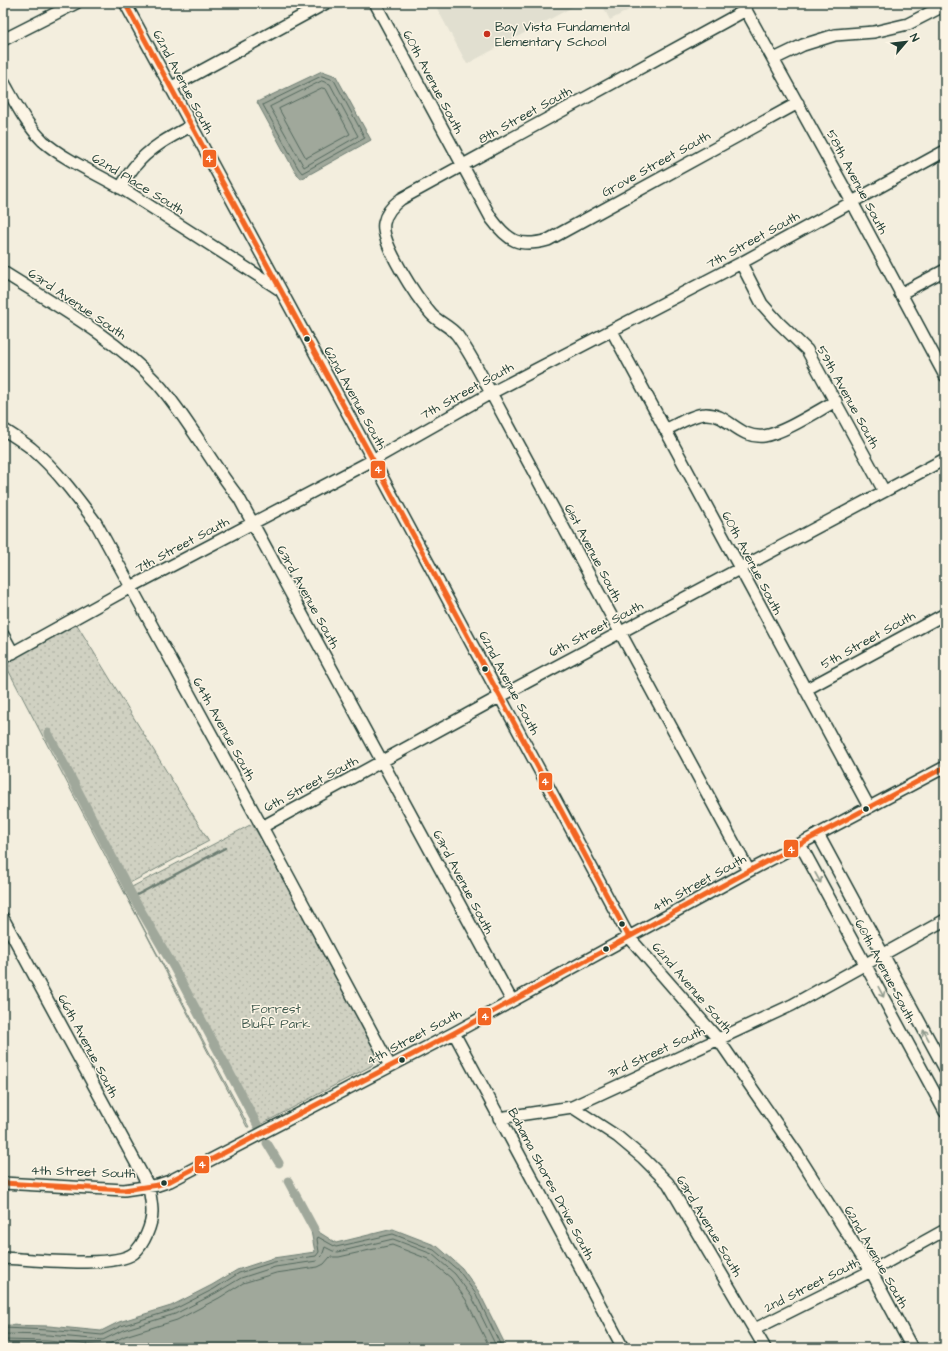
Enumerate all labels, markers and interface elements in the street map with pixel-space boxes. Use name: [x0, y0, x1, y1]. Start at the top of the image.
place label: Bay Vista Fundamental Elementary School: [495, 18, 630, 52]
north arrow: [886, 22, 926, 62]
street label: 62nd Avenue South: [148, 27, 218, 138]
street label: 60th Avenue South: [398, 27, 468, 137]
marker: Bay Vista Fundamental Elementary School: [482, 29, 492, 39]
text: N: [906, 31, 923, 44]
street label: 8th Street South: [475, 82, 576, 148]
street label: Grove Street South: [598, 126, 714, 201]
street label: 58th Avenue South: [822, 127, 892, 238]
street label: 62nd Place South: [88, 149, 188, 219]
line badge: 4: [202, 149, 217, 168]
text: 4: [205, 151, 213, 166]
street label: 7th Street South: [703, 207, 803, 273]
street label: 63rd Avenue South: [24, 264, 130, 344]
unlabelled marker: [302, 334, 312, 344]
street label: 59th Avenue South: [812, 342, 884, 452]
street label: 62nd Avenue South: [319, 343, 391, 453]
street label: 7th Street South: [417, 358, 517, 424]
line badge: 4: [370, 460, 386, 479]
text: 4: [374, 462, 382, 477]
street label: 61st Avenue South: [560, 501, 627, 605]
street label: 60th Avenue South: [717, 508, 787, 618]
street label: 7th Street South: [132, 512, 233, 577]
street label: 63rd Avenue South: [272, 542, 344, 652]
street label: 6th Street South: [546, 596, 647, 661]
street label: 5th Street South: [818, 606, 919, 673]
street label: 62nd Avenue South: [474, 628, 544, 739]
unlabelled marker: [480, 664, 490, 674]
street label: 64th Avenue South: [188, 674, 260, 784]
street label: 6th Street South: [261, 751, 362, 816]
line badge: 4: [538, 772, 553, 791]
text: 4: [541, 774, 549, 789]
unlabelled marker: [861, 804, 871, 814]
street label: 63rd Avenue South: [428, 827, 498, 938]
line badge: 4: [783, 839, 799, 858]
text: 4: [787, 842, 795, 857]
street label: 4th Street South: [649, 849, 750, 916]
one-way arrow: [815, 872, 823, 884]
street label: 60th Avenue South: [850, 916, 920, 1026]
unlabelled marker: [617, 919, 627, 929]
street label: 62nd Avenue South: [647, 939, 737, 1038]
unlabelled marker: [601, 944, 611, 954]
one-way arrow: [877, 986, 885, 998]
street label: 66th Avenue South: [53, 991, 123, 1101]
park label: Forrest Bluff Park: [242, 1000, 310, 1033]
street label: 4th Street South: [363, 1004, 465, 1070]
line badge: 4: [477, 1007, 492, 1026]
text: 4: [481, 1009, 489, 1024]
street label: 3rd Street South: [605, 1021, 708, 1082]
one-way arrow: [922, 1029, 930, 1041]
unlabelled marker: [397, 1055, 407, 1065]
street label: Bahama Shores Drive South: [503, 1105, 599, 1263]
line badge: 4: [194, 1155, 210, 1174]
text: 4: [198, 1157, 206, 1172]
street label: 4th Street South: [30, 1161, 136, 1183]
street label: 63rd Avenue South: [672, 1172, 747, 1280]
unlabelled marker: [159, 1178, 169, 1188]
street label: 62nd Avenue South: [839, 1203, 913, 1312]
street label: 2nd Street South: [761, 1253, 863, 1317]

